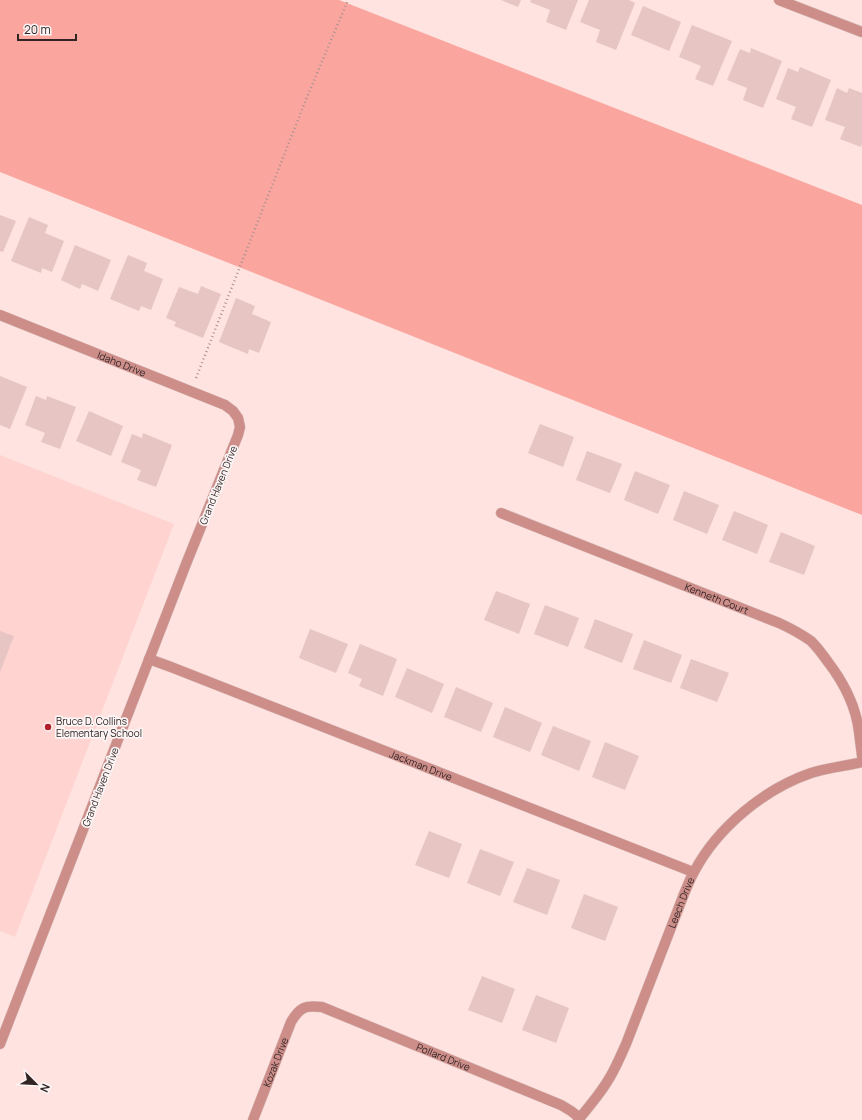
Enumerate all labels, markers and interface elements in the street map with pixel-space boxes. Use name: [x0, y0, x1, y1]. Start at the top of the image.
scale bar: [18, 16, 76, 42]
text: 20 m: [24, 21, 51, 38]
street label: Idaho Drive: [95, 348, 148, 380]
street label: Grand Haven Drive: [196, 443, 240, 527]
street label: Kenneth Court: [683, 579, 751, 617]
place label: Bruce D. Collins Elementary School: [56, 714, 142, 740]
marker: Bruce D. Collins Elementary School: [43, 722, 53, 732]
street label: Grand Haven Drive: [78, 745, 122, 829]
street label: Jackman Drive: [388, 747, 454, 784]
street label: Leech Drive: [664, 875, 697, 930]
street label: Kozak Drive: [259, 1035, 291, 1089]
street label: Pollard Drive: [414, 1039, 473, 1074]
north arrow: [16, 1064, 56, 1104]
text: N: [37, 1082, 54, 1095]

